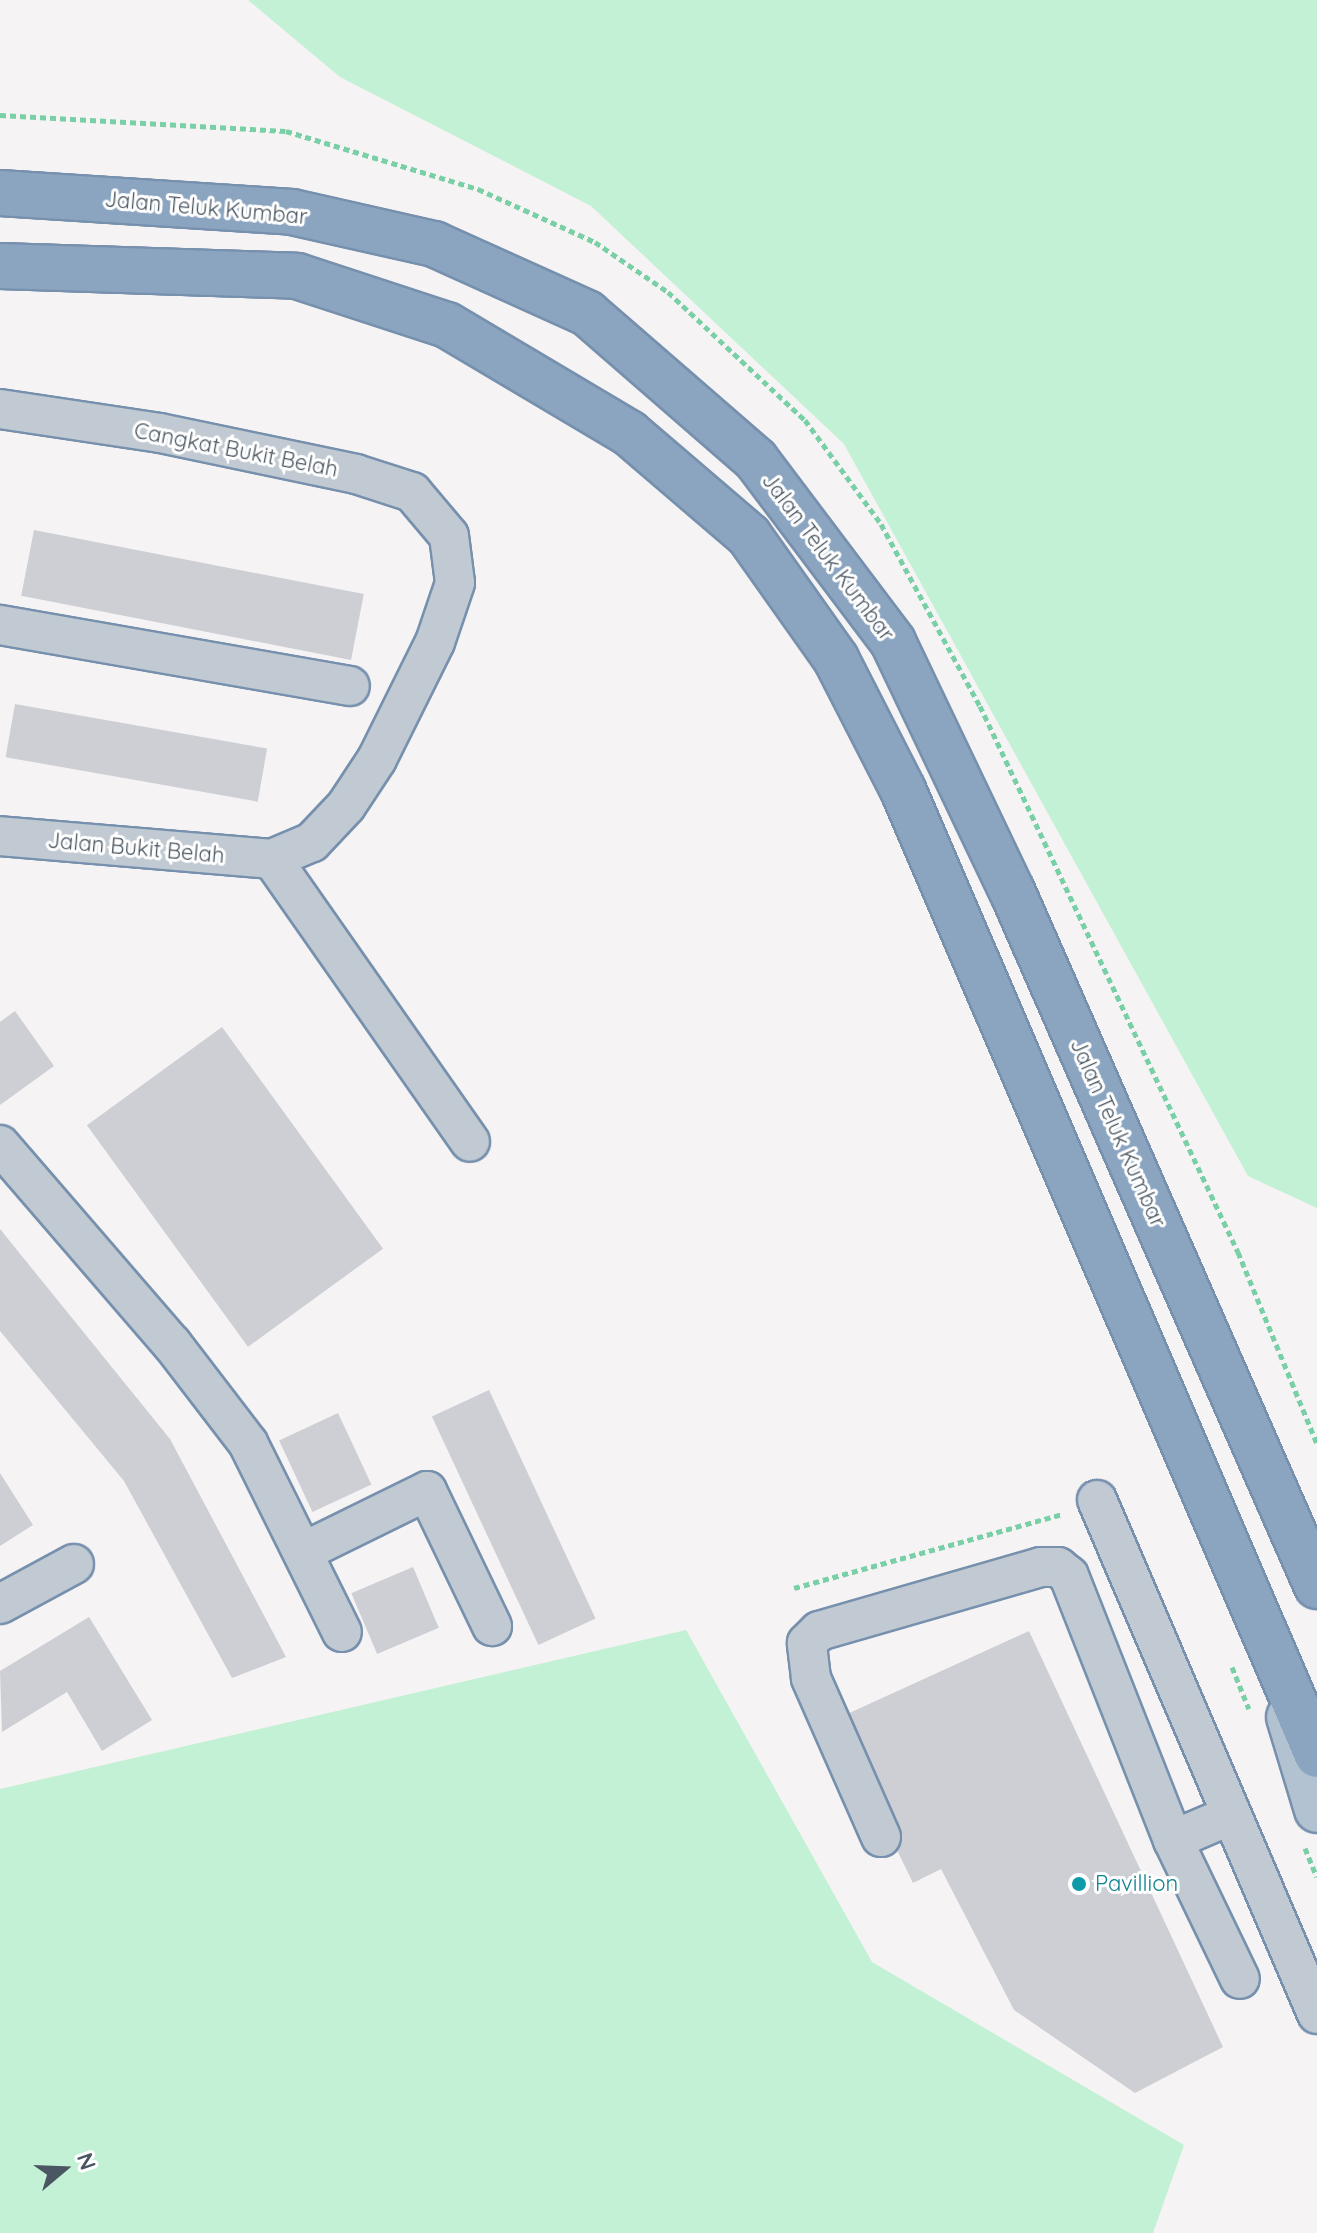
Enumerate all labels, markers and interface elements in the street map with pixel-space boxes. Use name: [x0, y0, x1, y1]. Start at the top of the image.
street label: Jalan Teluk Kumbar: [103, 186, 309, 230]
street label: Cangkat Bukit Belah: [132, 417, 340, 483]
street label: Jalan Teluk Kumbar: [756, 468, 900, 646]
street label: Jalan Bukit Belah: [46, 827, 226, 869]
street label: Jalan Teluk Kumbar: [1065, 1035, 1171, 1231]
place label: Pavillion: [1095, 1871, 1178, 1897]
marker: Pavillion: [1070, 1875, 1088, 1893]
north arrow: [24, 2129, 104, 2209]
text: N: [71, 2149, 103, 2173]

